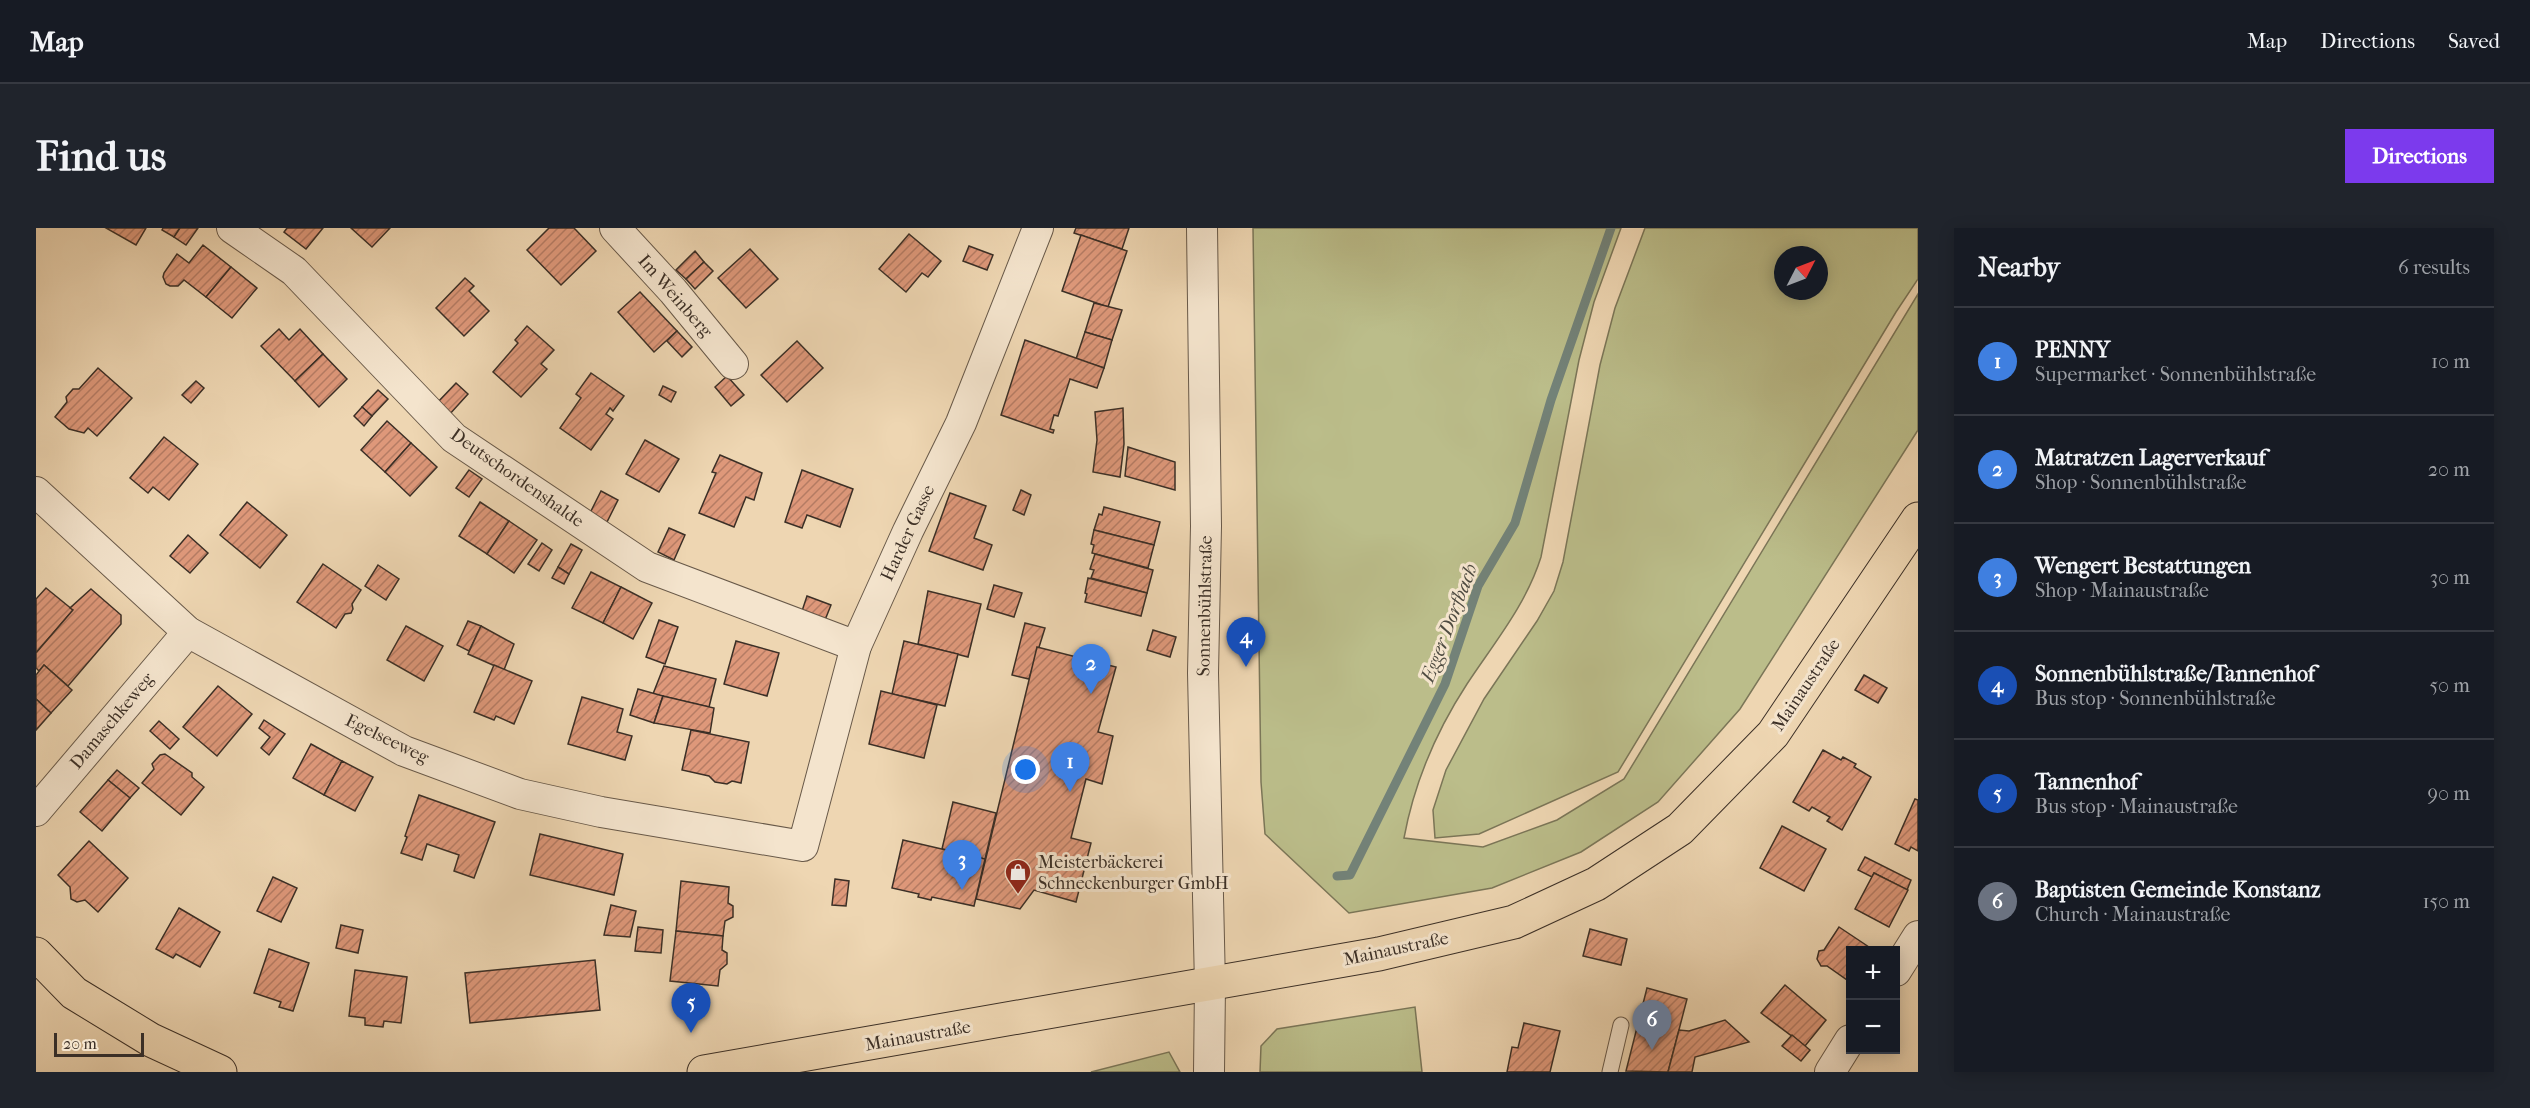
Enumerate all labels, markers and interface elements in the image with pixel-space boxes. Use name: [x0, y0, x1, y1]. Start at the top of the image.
text: Map: [30, 25, 84, 58]
text: Map: [2247, 29, 2287, 53]
text: Directions: [2320, 29, 2415, 53]
text: Saved: [2448, 29, 2500, 53]
button: Directions: [2345, 129, 2494, 183]
text: Find us: [36, 132, 166, 181]
north arrow: [1774, 246, 1828, 300]
street label: Im Weinberg: [633, 250, 717, 342]
text: Nearby: [1978, 252, 2060, 283]
text: 6 results: [2398, 256, 2470, 279]
text: PENNY: [2035, 337, 2110, 363]
text: 1: [1994, 350, 2001, 373]
text: 10 m: [2431, 350, 2470, 373]
text: Supermarket · Sonnenbühlstraße: [2035, 363, 2316, 386]
street label: Deutschordenshalde: [446, 424, 588, 532]
text: Matratzen Lagerverkauf: [2035, 445, 2266, 471]
text: 2: [1992, 458, 2003, 481]
text: 20 m: [2428, 458, 2470, 481]
text: Shop · Sonnenbühlstraße: [2035, 471, 2246, 494]
street label: Harder Gasse: [877, 482, 939, 584]
street label: Sonnenbühlstraße: [1193, 535, 1217, 677]
text: Wengert Bestattungen: [2035, 553, 2251, 579]
water label: Egger Dorfbach: [1415, 560, 1482, 687]
text: 3: [1993, 566, 2002, 589]
text: 30 m: [2430, 566, 2470, 589]
text: Shop · Mainaustraße: [2035, 579, 2209, 602]
pin: 4: [1226, 618, 1266, 667]
street label: Mainaustraße: [1767, 635, 1845, 735]
pin: 2: [1072, 644, 1110, 694]
text: Sonnenbühlstraße/Tannenhof: [2035, 661, 2315, 687]
street label: Damaschkeweg: [66, 668, 159, 773]
text: 4: [1992, 674, 2003, 697]
text: 50 m: [2429, 674, 2470, 697]
text: Bus stop · Sonnenbühlstraße: [2035, 687, 2276, 710]
street label: Egelseeweg: [342, 710, 433, 768]
pin: 1: [1050, 742, 1090, 792]
your location: [1011, 755, 1040, 784]
text: Tannenhof: [2035, 769, 2138, 795]
text: 5: [1993, 782, 2002, 805]
text: 90 m: [2428, 782, 2470, 805]
text: Bus stop · Mainaustraße: [2035, 795, 2238, 818]
pin: 3: [942, 840, 982, 890]
place label: Meisterbäckerei Schneckenburger GmbH: [1038, 852, 1229, 894]
shop icon: Meisterbäckerei Schneckenburger GmbH: [1003, 857, 1033, 895]
text: Baptisten Gemeinde Konstanz: [2035, 877, 2320, 903]
text: 6: [1992, 890, 2003, 913]
text: 150 m: [2422, 890, 2470, 913]
text: Church · Mainaustraße: [2035, 903, 2230, 926]
street label: Mainaustraße: [1342, 928, 1451, 970]
map controls: [1846, 946, 1900, 1054]
button: +: [1846, 946, 1900, 1000]
pin: 5: [672, 984, 710, 1033]
pin: 6: [1632, 1000, 1672, 1050]
button: −: [1846, 1000, 1900, 1054]
street label: Mainaustraße: [864, 1016, 973, 1056]
scale bar: [54, 1030, 144, 1058]
text: 20 m: [63, 1034, 97, 1053]

